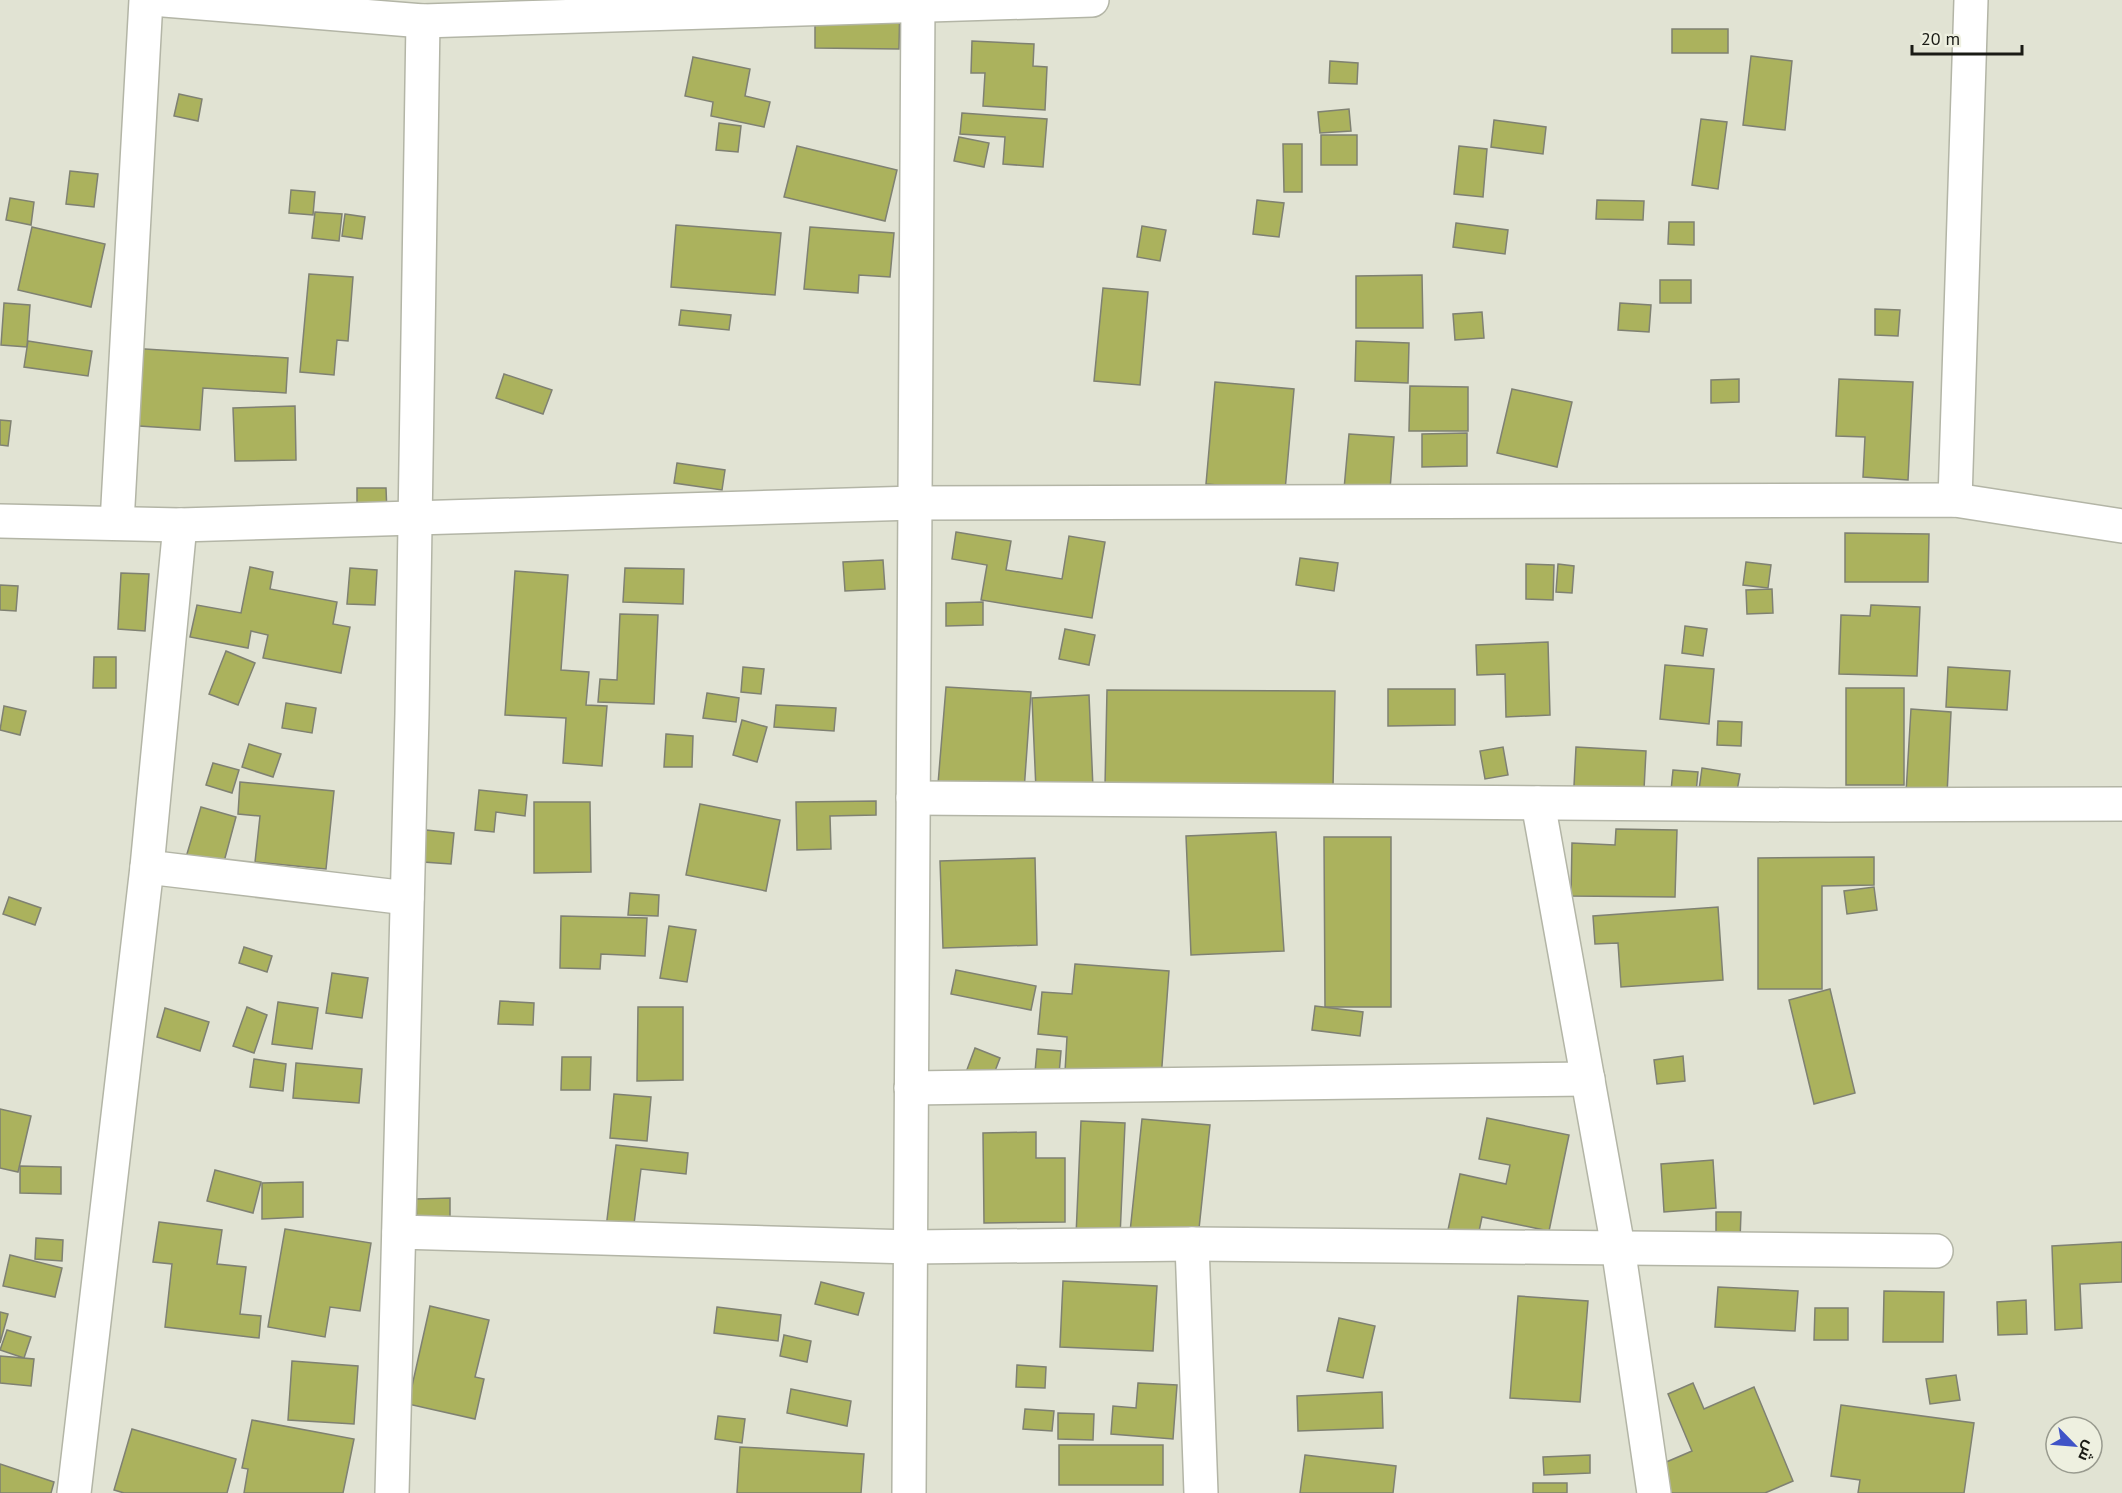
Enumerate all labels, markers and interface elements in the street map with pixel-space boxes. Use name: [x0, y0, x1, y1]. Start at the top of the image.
scale bar: [1912, 18, 2022, 56]
text: 20 m: [1921, 27, 1960, 50]
north arrow: [2044, 1415, 2104, 1475]
text: ش: [2074, 1438, 2101, 1465]

